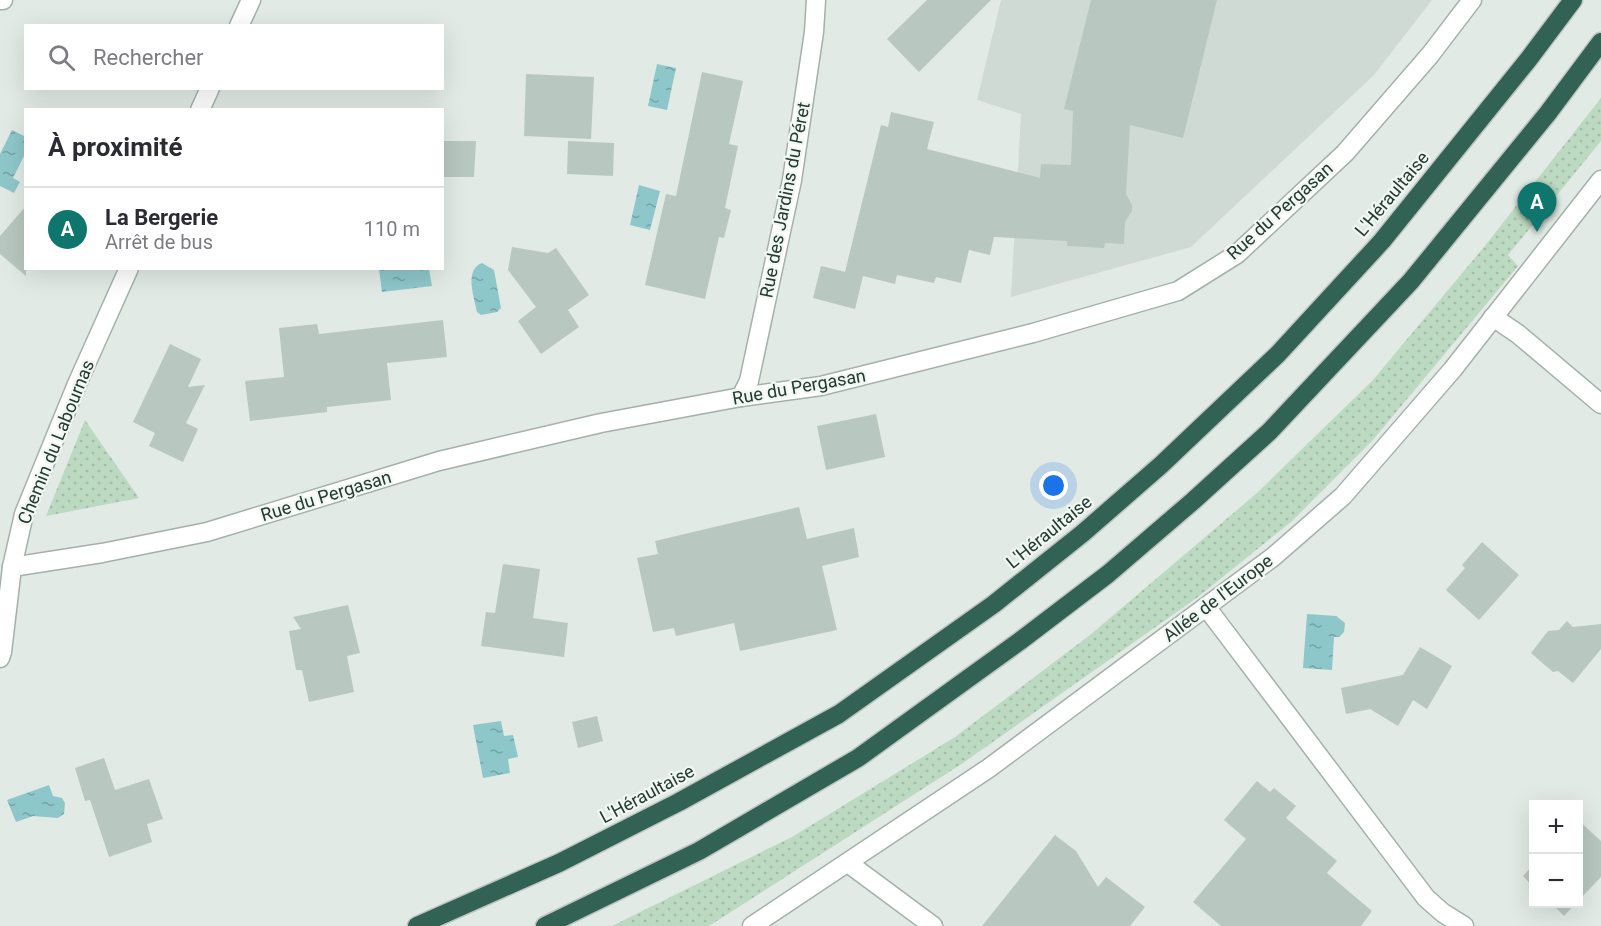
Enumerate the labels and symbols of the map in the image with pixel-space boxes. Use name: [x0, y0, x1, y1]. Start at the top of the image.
street label: Rue des Jardins du Péret: [755, 100, 814, 300]
street label: L'Héraultaise: [1350, 147, 1433, 240]
street label: Rue du Pergasan: [1222, 158, 1337, 264]
pin: A: [1518, 182, 1556, 232]
street label: Chemin du Labournas: [13, 357, 98, 527]
street label: Rue du Pergasan: [731, 364, 867, 409]
street label: Rue du Pergasan: [258, 466, 394, 525]
your location: [1039, 471, 1068, 500]
street label: L'Héraultaise: [1002, 491, 1096, 572]
street label: Allée de l'Europe: [1159, 550, 1277, 646]
street label: L'Héraultaise: [596, 760, 698, 827]

